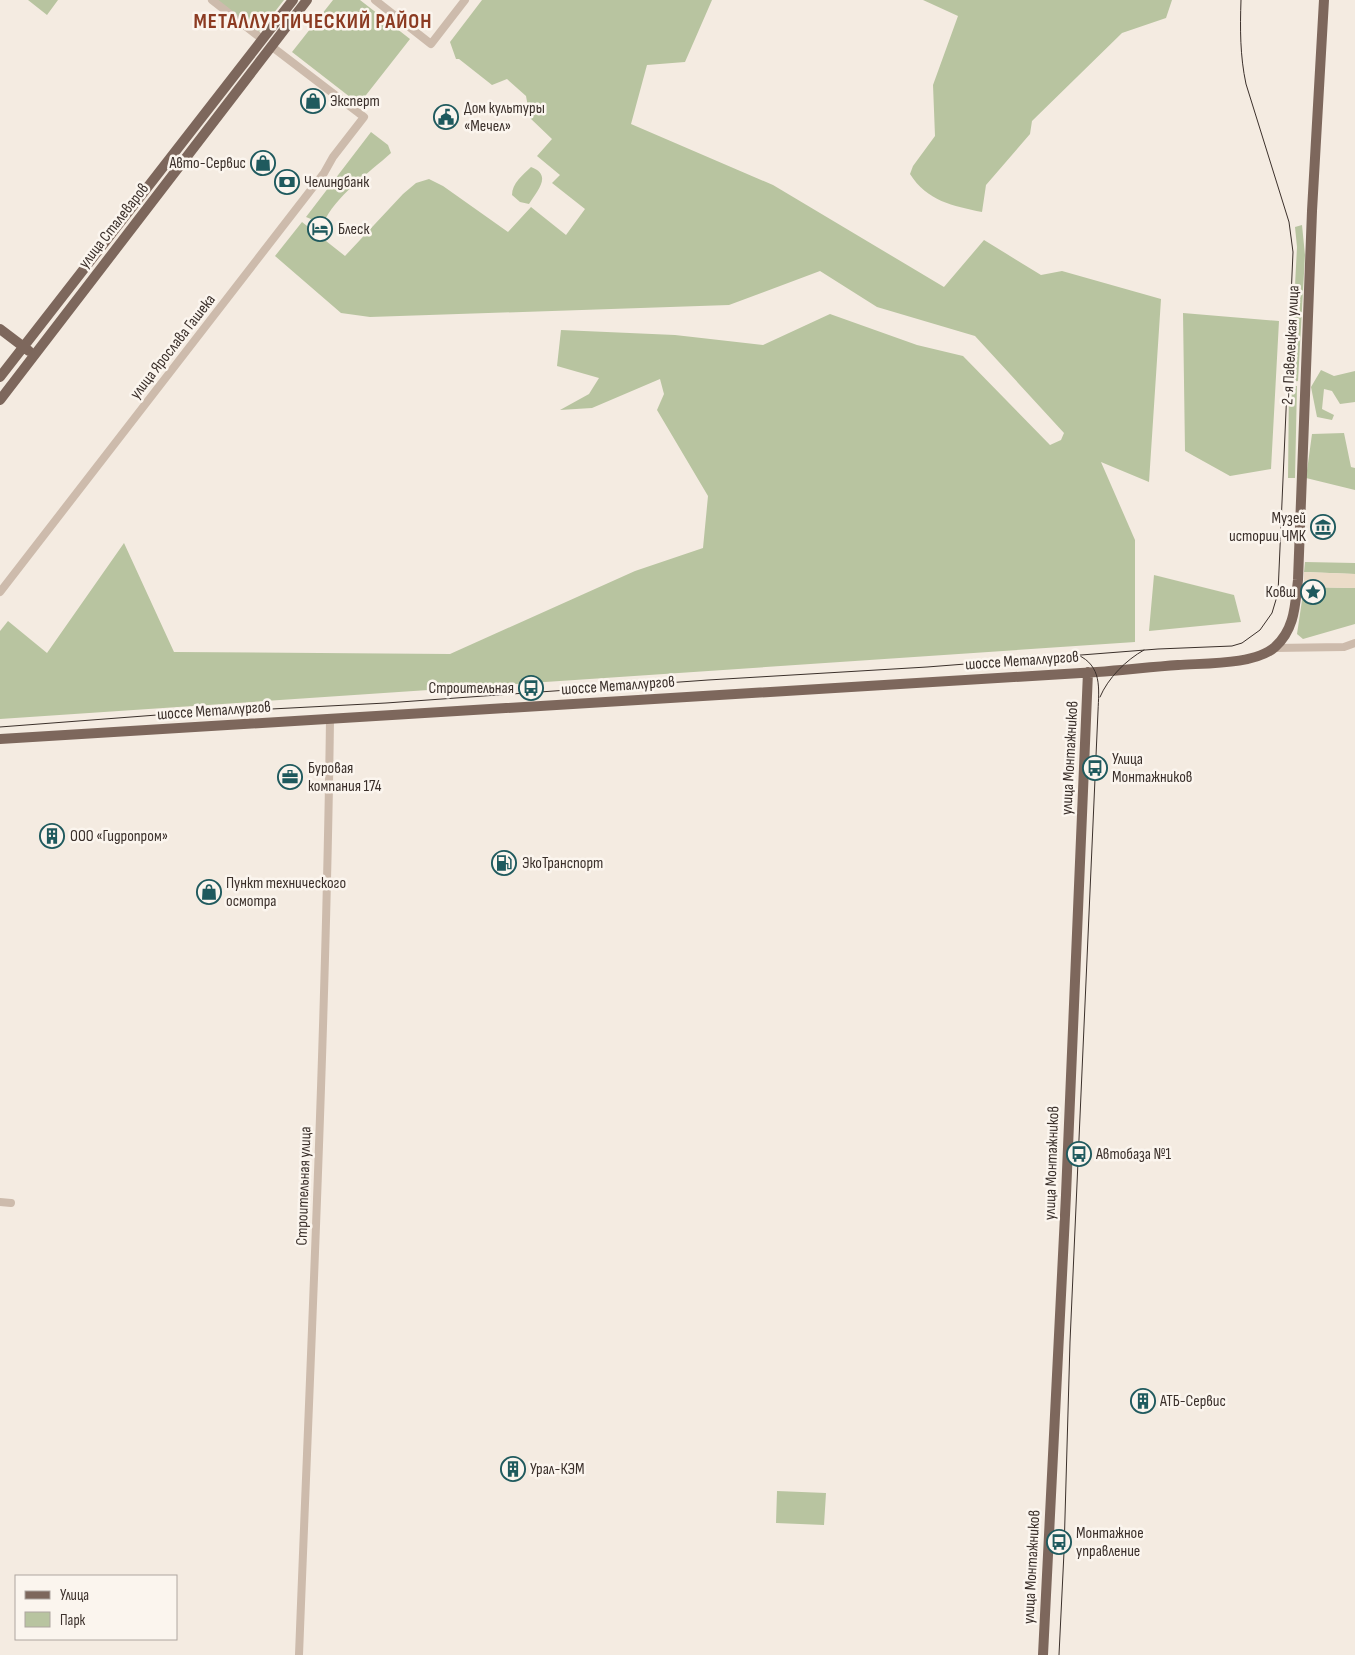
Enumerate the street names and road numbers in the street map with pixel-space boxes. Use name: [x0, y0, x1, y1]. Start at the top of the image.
street label: улица Сталеваров: [75, 180, 153, 272]
street label: 2-я Павелецкая улица: [1278, 285, 1304, 405]
street label: улица Ярослава Гашека: [126, 291, 220, 403]
street label: шоссе Металлургов: [964, 648, 1080, 674]
street label: шоссе Металлургов: [560, 673, 676, 699]
street label: шоссе Металлургов: [156, 698, 272, 724]
street label: улица Монтажников: [1058, 700, 1082, 816]
street label: улица Монтажников: [1041, 1106, 1063, 1220]
street label: Строительная улица: [292, 1126, 316, 1246]
street label: улица Монтажников: [1020, 1509, 1044, 1625]

